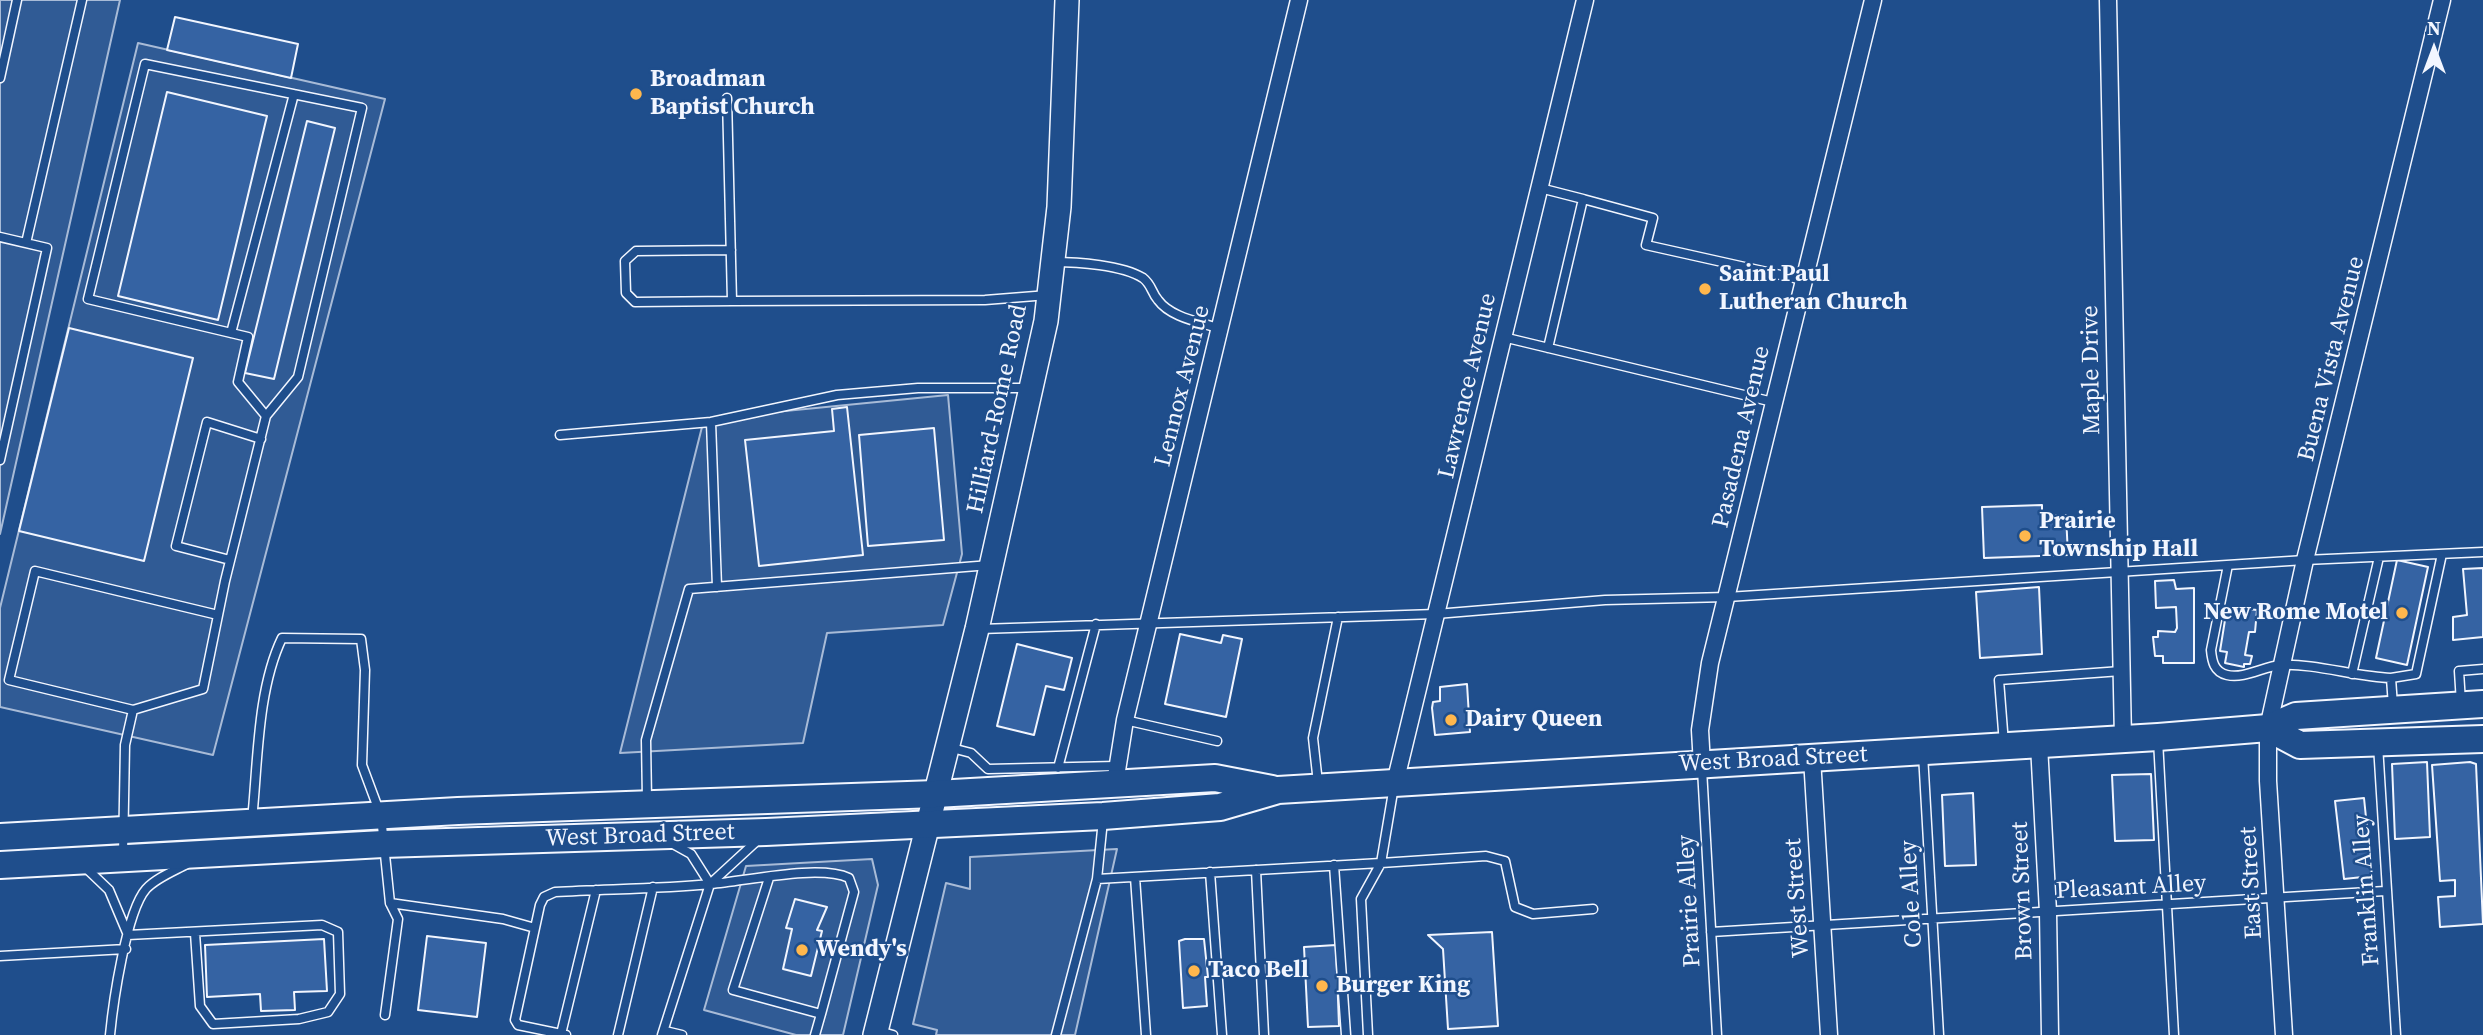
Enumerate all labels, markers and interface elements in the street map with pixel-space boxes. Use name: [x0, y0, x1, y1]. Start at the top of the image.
north arrow: [2399, 14, 2469, 84]
text: N: [2427, 15, 2441, 41]
place label: Broadman Baptist Church: [650, 66, 815, 122]
marker: Broadman Baptist Church: [628, 86, 644, 102]
street label: Buena Vista Avenue: [2293, 253, 2371, 465]
place label: Saint Paul Lutheran Church: [1719, 261, 1908, 317]
marker: Saint Paul Lutheran Church: [1697, 281, 1713, 297]
street label: Lawrence Avenue: [1433, 290, 1503, 482]
street label: Hilliard-Rome Road: [962, 302, 1034, 516]
street label: Lennox Avenue: [1149, 302, 1217, 470]
street label: Maple Drive: [2076, 305, 2108, 435]
street label: Pasadena Avenue: [1707, 343, 1777, 531]
place label: Prairie Township Hall: [2039, 508, 2198, 564]
marker: Prairie Township Hall: [2017, 528, 2033, 544]
place label: New Rome Motel: [2203, 599, 2388, 627]
marker: New Rome Motel: [2394, 605, 2410, 621]
place label: Dairy Queen: [1465, 706, 1603, 734]
marker: Dairy Queen: [1443, 712, 1459, 728]
street label: West Broad Street: [1678, 741, 1868, 779]
street label: Franklin Alley: [2347, 813, 2387, 967]
street label: West Broad Street: [545, 818, 735, 854]
street label: Brown Street: [2006, 821, 2040, 961]
street label: East Street: [2235, 826, 2269, 940]
street label: Prairie Alley: [1672, 834, 1708, 968]
street label: West Street: [1779, 837, 1817, 959]
street label: Cole Alley: [1895, 840, 1929, 948]
street label: Pleasant Alley: [2055, 870, 2207, 906]
place label: Wendy's: [816, 936, 907, 964]
marker: Wendy's: [794, 942, 810, 958]
place label: Taco Bell: [1208, 957, 1309, 985]
marker: Taco Bell: [1186, 963, 1202, 979]
place label: Burger King: [1336, 972, 1470, 1000]
marker: Burger King: [1314, 978, 1330, 994]

